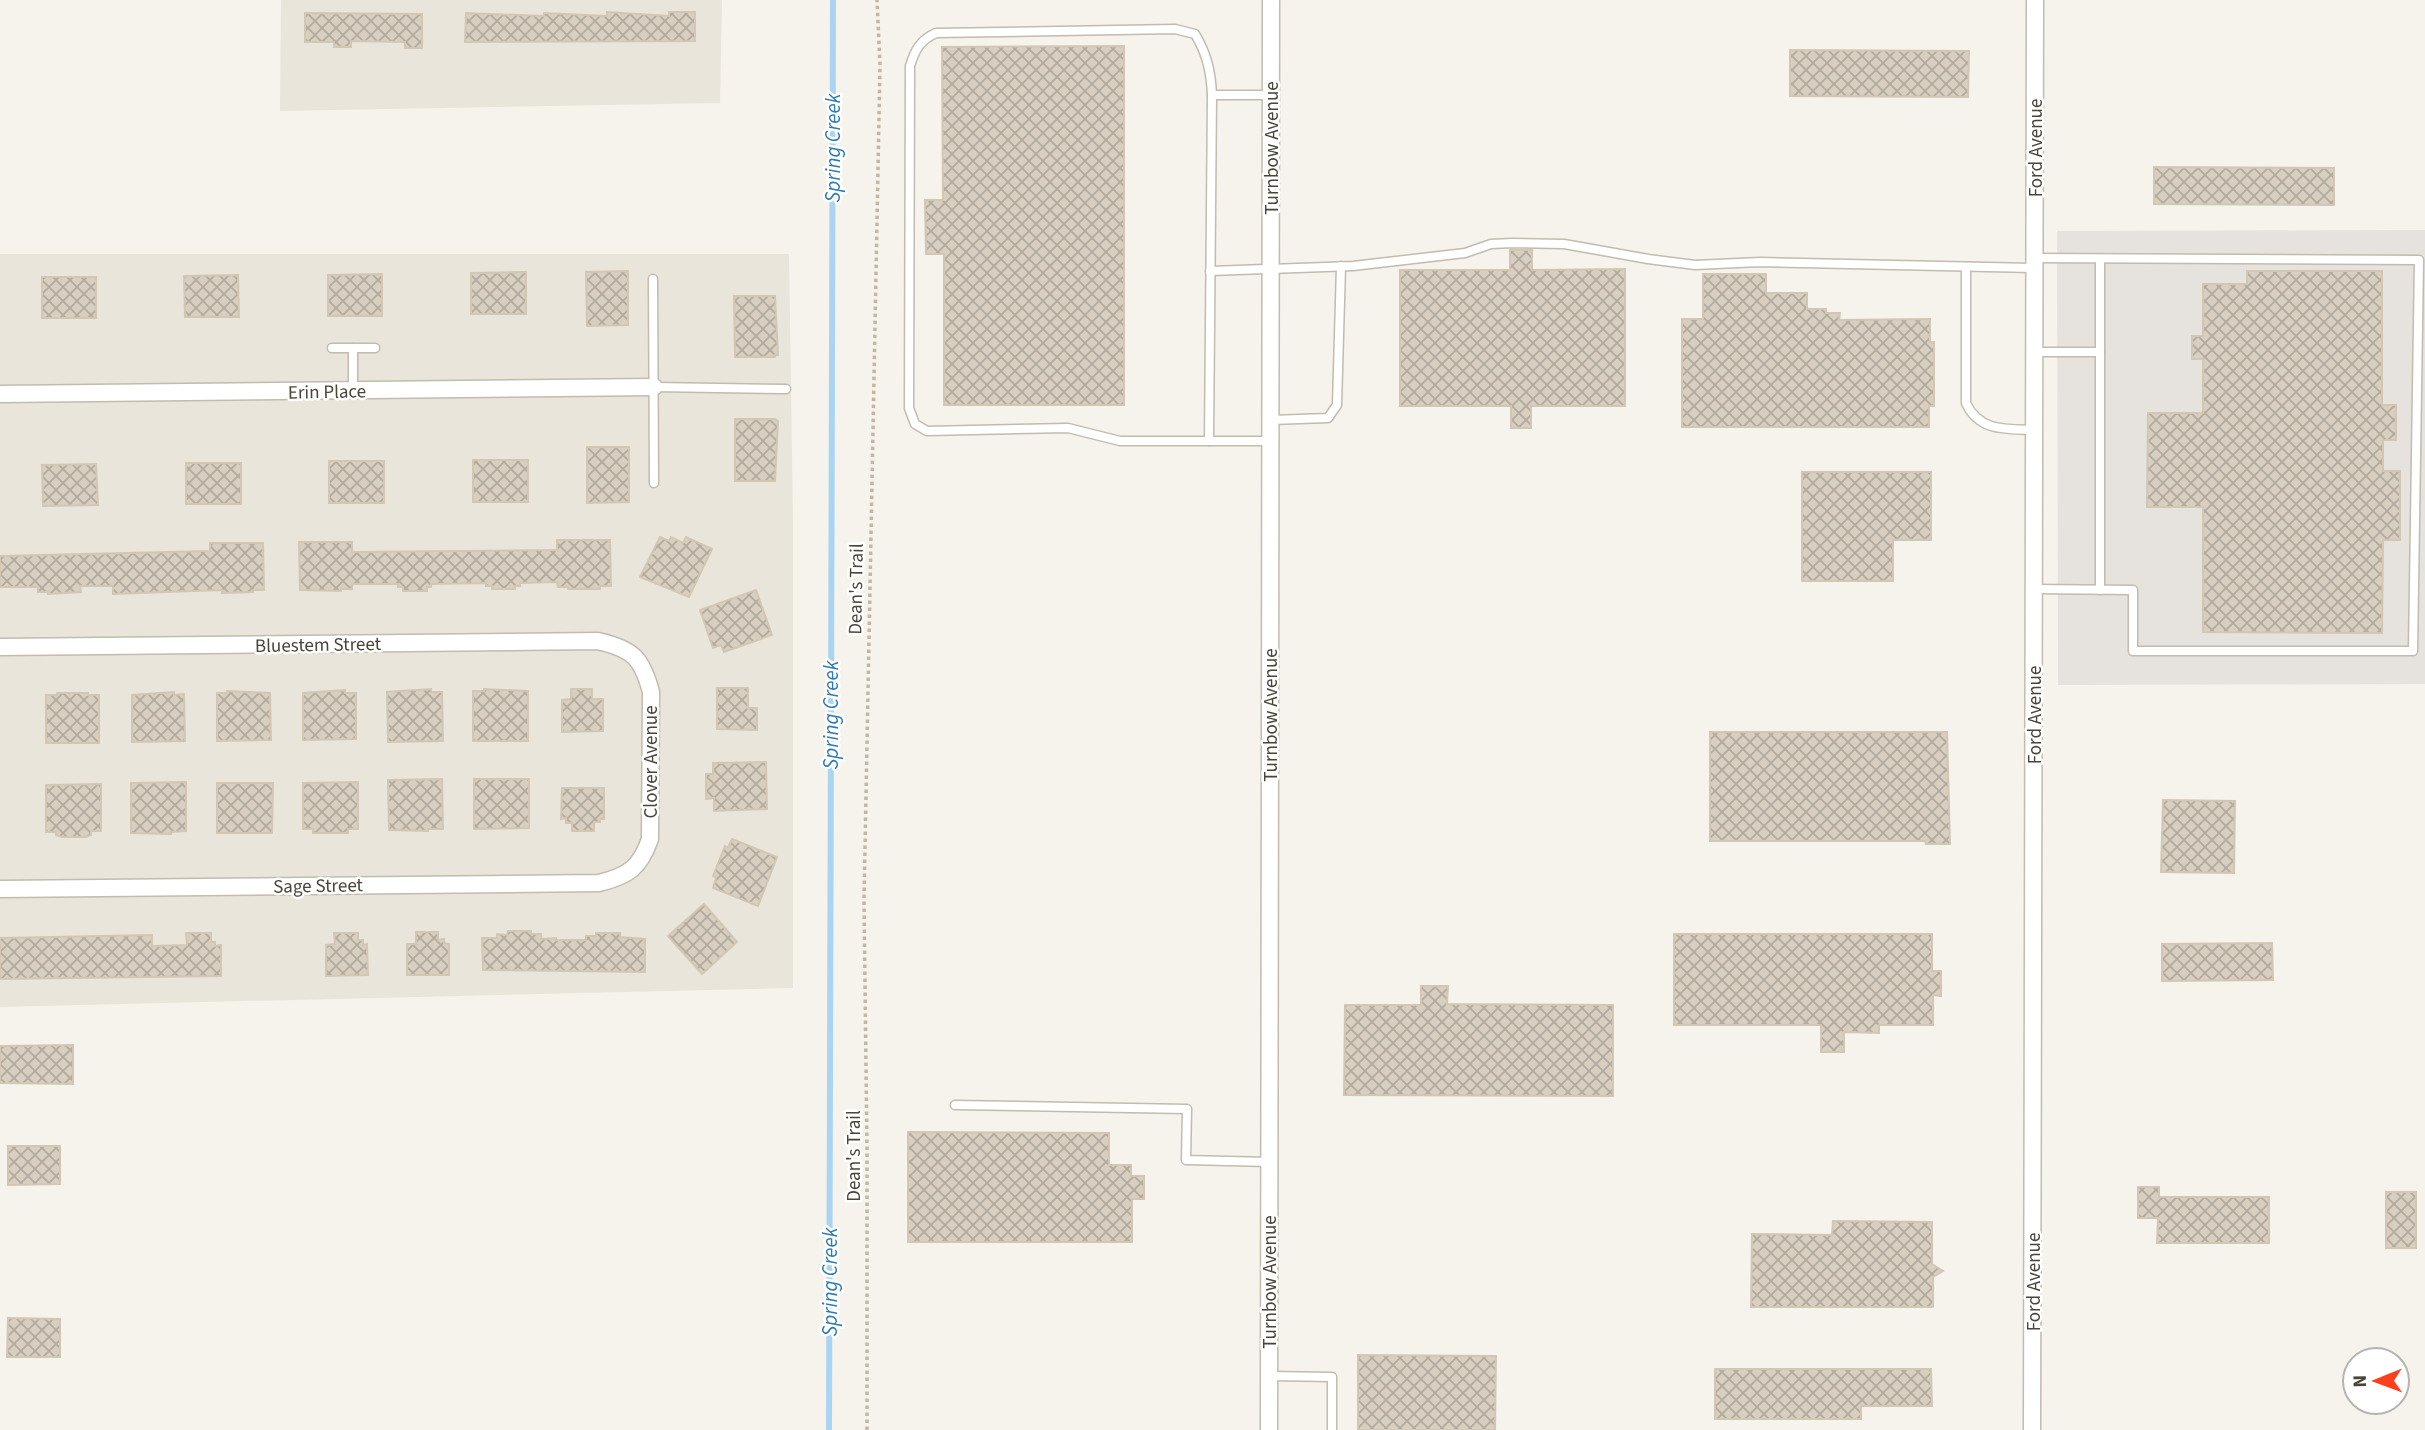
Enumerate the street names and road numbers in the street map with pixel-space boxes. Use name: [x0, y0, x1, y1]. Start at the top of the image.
street label: Turnbow Avenue: [1259, 81, 1286, 215]
street label: Ford Avenue: [2023, 99, 2050, 197]
street label: Erin Place: [288, 378, 366, 407]
street label: Dean's Trail: [842, 543, 871, 635]
street label: Bluestem Street: [255, 631, 382, 660]
street label: Turnbow Avenue: [1258, 648, 1285, 782]
street label: Ford Avenue: [2022, 666, 2049, 764]
street label: Clover Avenue: [638, 705, 665, 819]
street label: Sage Street: [273, 872, 364, 901]
street label: Dean's Trail: [841, 1110, 868, 1202]
street label: Turnbow Avenue: [1257, 1215, 1284, 1349]
street label: Ford Avenue: [2021, 1233, 2048, 1331]

